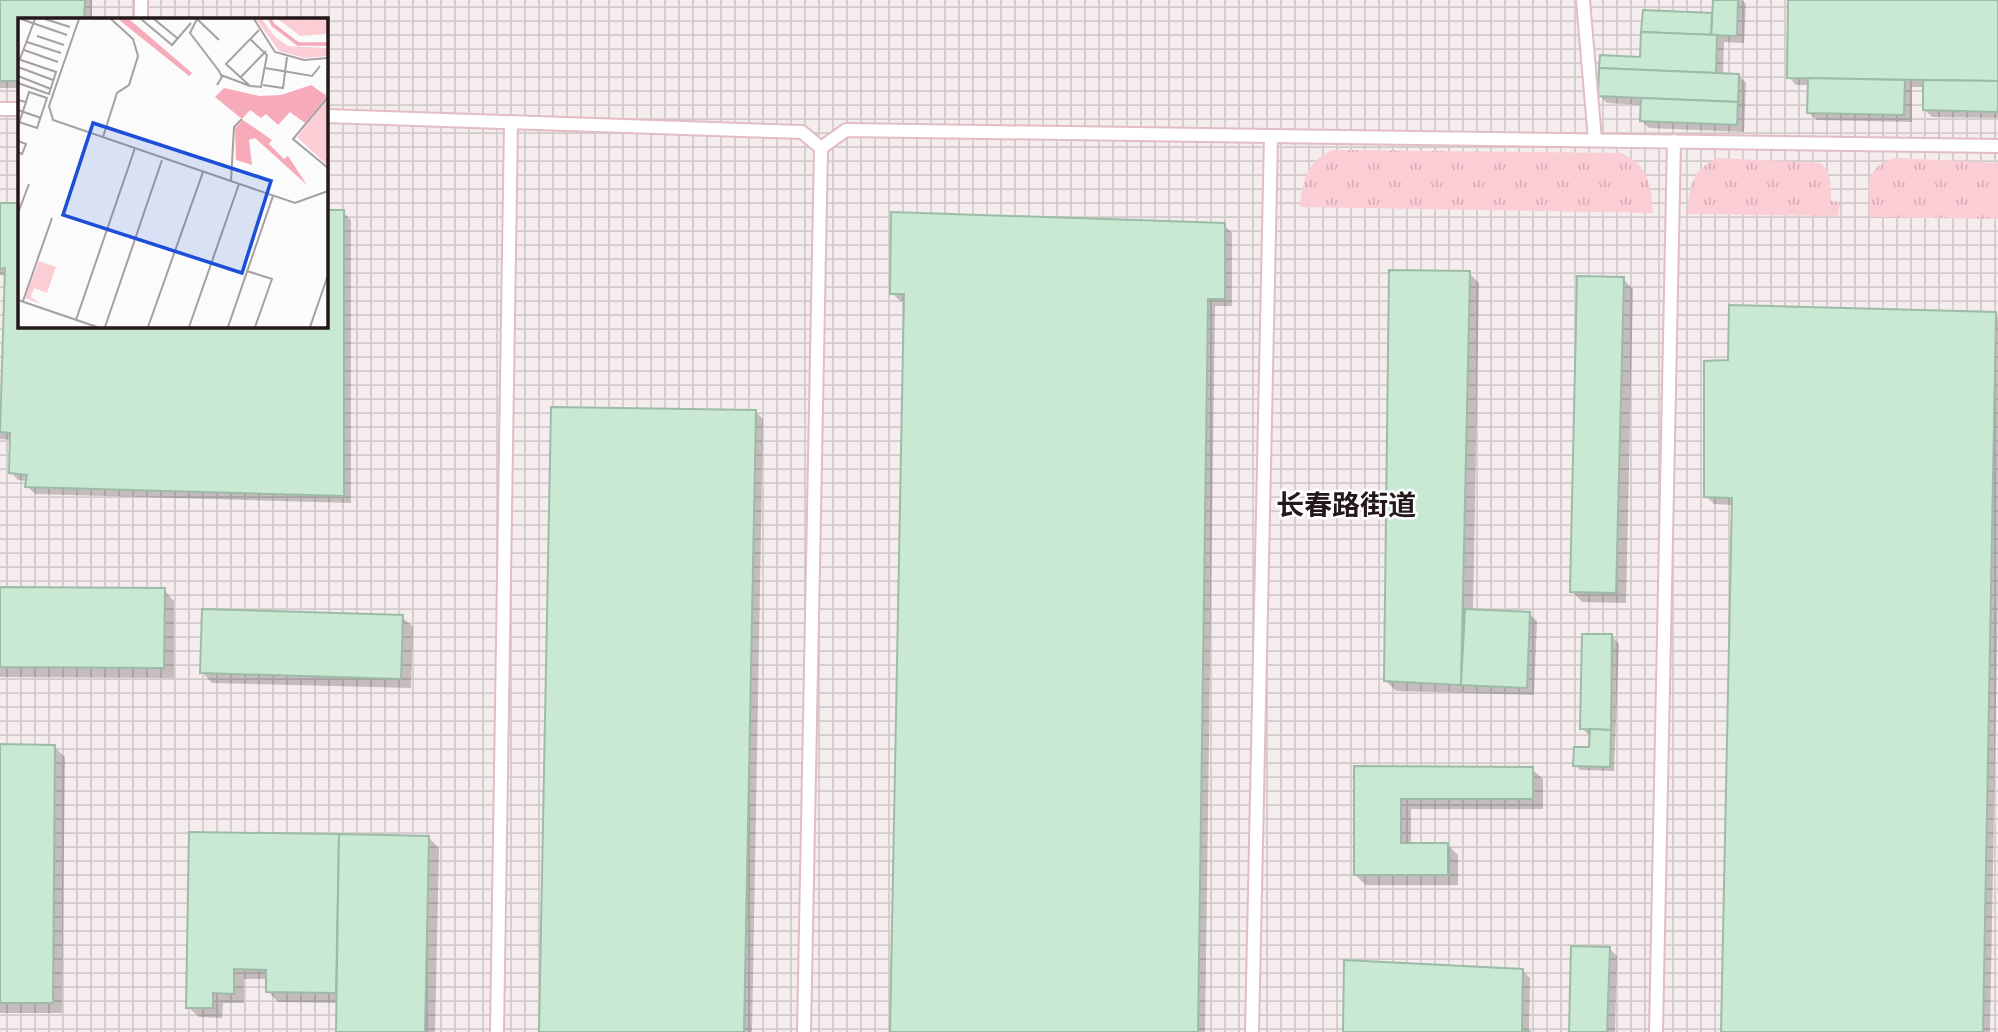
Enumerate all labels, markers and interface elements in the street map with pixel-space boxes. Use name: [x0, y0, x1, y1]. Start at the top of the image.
inset map: [18, 18, 327, 327]
district label: 长春路街道: [1276, 485, 1416, 523]

